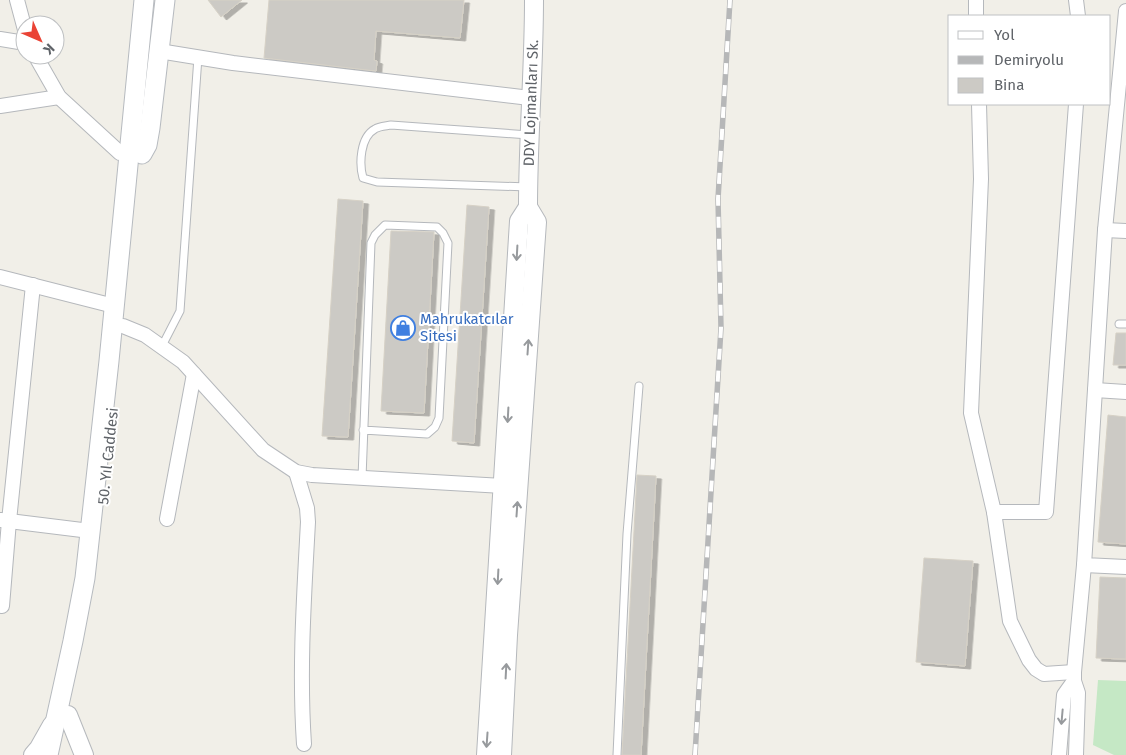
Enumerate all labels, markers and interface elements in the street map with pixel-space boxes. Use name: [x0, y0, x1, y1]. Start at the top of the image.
north arrow: [15, 15, 65, 65]
legend: [948, 15, 1111, 105]
text: Yol: [994, 26, 1015, 44]
street label: DDY Lojmanları Sk.: [520, 39, 542, 167]
text: K: [39, 40, 58, 59]
text: Demiryolu: [994, 51, 1064, 69]
text: Bina: [994, 76, 1024, 94]
one-way arrow: [513, 245, 522, 261]
place label: Mahrukatcılar Sitesi: [420, 310, 514, 345]
shop icon: Mahrukatcılar Sitesi: [390, 315, 416, 341]
one-way arrow: [523, 339, 533, 355]
street label: 50. Yıl Caddesi: [94, 407, 122, 505]
one-way arrow: [503, 407, 512, 423]
one-way arrow: [512, 501, 521, 517]
one-way arrow: [494, 569, 503, 585]
one-way arrow: [502, 664, 511, 680]
one-way arrow: [1058, 708, 1067, 724]
one-way arrow: [483, 731, 492, 747]

